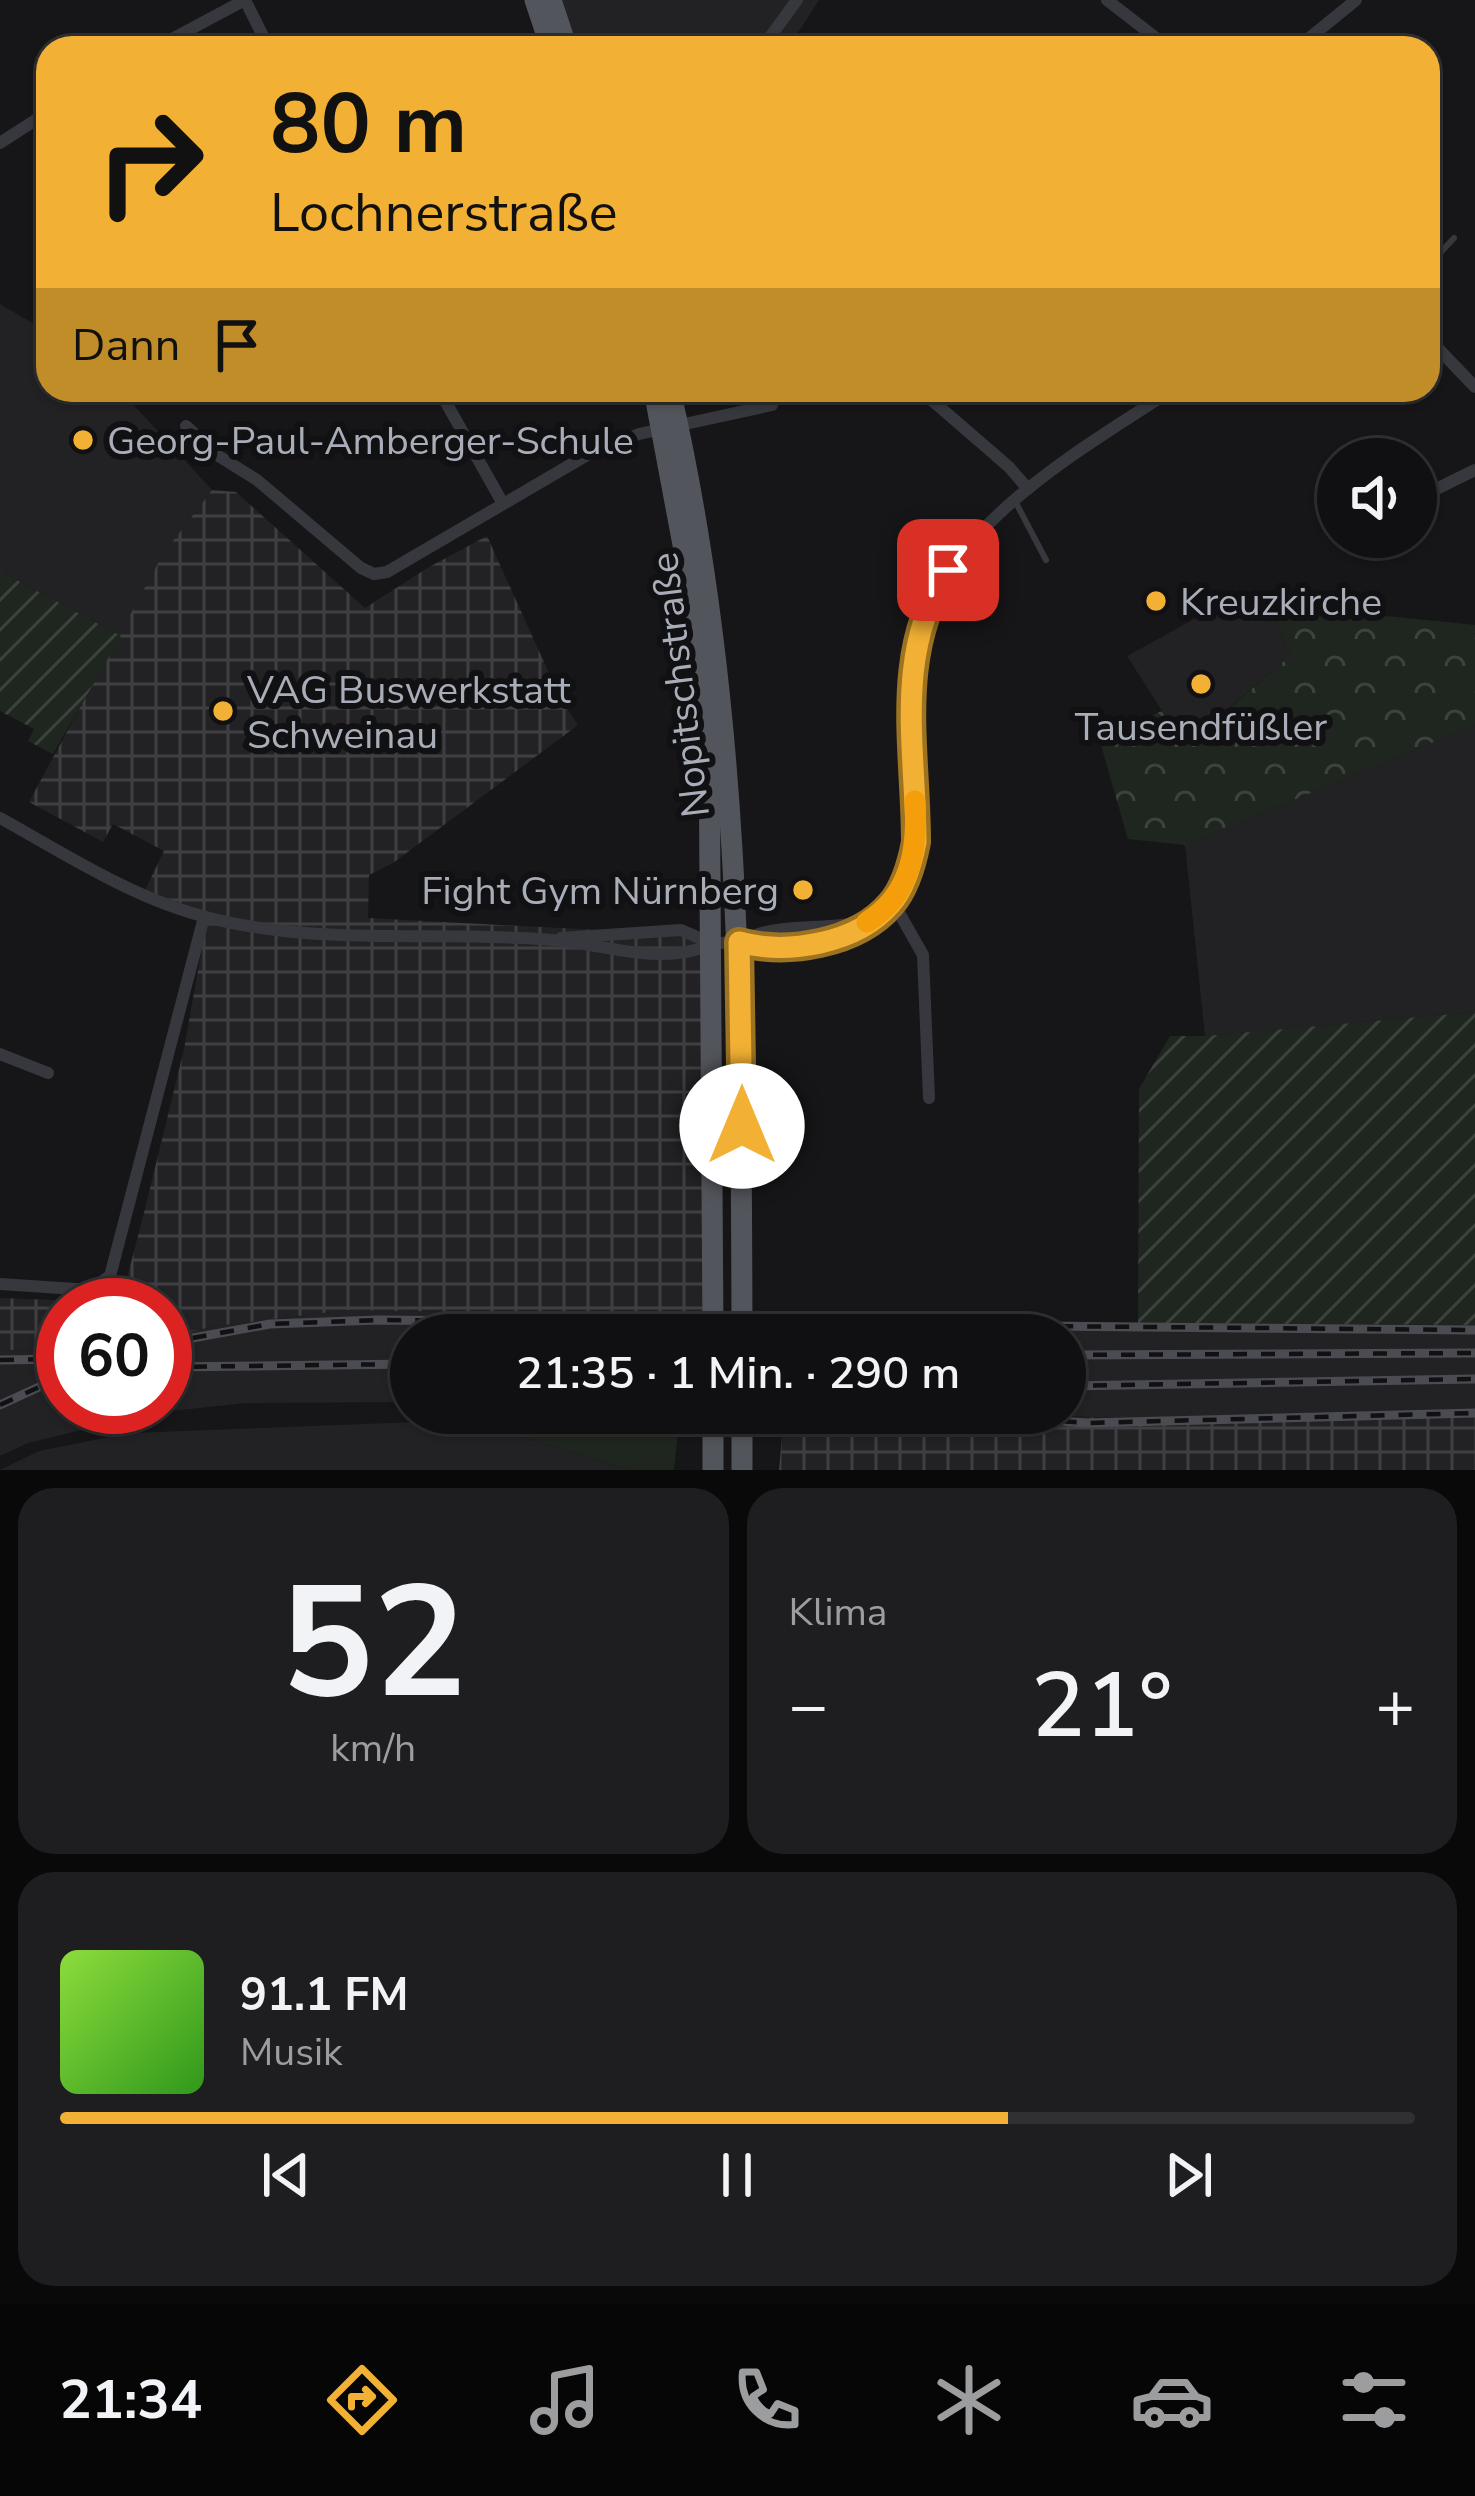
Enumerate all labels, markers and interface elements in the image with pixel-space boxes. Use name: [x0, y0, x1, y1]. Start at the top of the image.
text: 80 m: [270, 67, 467, 182]
icon: right: [72, 84, 228, 240]
text: Lochnerstraße: [270, 176, 617, 250]
icon: arrive: [204, 312, 270, 378]
text: Dann: [72, 315, 180, 376]
place label: Georg-Paul-Amberger-Schule: [107, 415, 634, 468]
marker: Georg-Paul-Amberger-Schule: [70, 427, 96, 453]
map controls: [1317, 438, 1437, 558]
button: sound: [1317, 438, 1437, 558]
pin: [897, 519, 999, 621]
icon: arrive: [915, 537, 981, 603]
street label: Nopitschstraße: [638, 549, 723, 820]
place label: Kreuzkirche: [1180, 576, 1382, 629]
marker: Kreuzkirche: [1143, 588, 1169, 614]
place label: VAG Buswerkstatt Schweinau: [246, 664, 571, 762]
marker: Tausendfüßler: [1188, 671, 1214, 697]
marker: VAG Buswerkstatt Schweinau: [210, 698, 236, 724]
place label: Tausendfüßler: [1075, 701, 1327, 754]
place label: Fight Gym Nürnberg: [421, 865, 779, 918]
marker: Fight Gym Nürnberg: [790, 877, 816, 903]
position arrow: [679, 1063, 805, 1189]
speed limit sign: 60: [36, 1278, 192, 1434]
text: 21:35 · 1 Min. · 290 m: [516, 1343, 960, 1404]
text: 52: [280, 1537, 467, 1750]
text: Klima: [789, 1586, 888, 1639]
text: 21°: [1031, 1645, 1173, 1768]
text: −: [789, 1661, 828, 1751]
text: +: [1375, 1661, 1415, 1751]
text: km/h: [330, 1722, 416, 1775]
text: 91.1 FM: [240, 1965, 409, 2026]
text: Musik: [240, 2026, 343, 2079]
icon: previous: [253, 2142, 319, 2208]
icon: pause: [704, 2142, 770, 2208]
icon: next: [1156, 2142, 1222, 2208]
icon: directions: [320, 2358, 404, 2442]
icon: music: [523, 2358, 607, 2442]
icon: phone: [725, 2358, 809, 2442]
icon: climate: [927, 2358, 1011, 2442]
icon: car: [1130, 2358, 1214, 2442]
icon: filters: [1332, 2358, 1416, 2442]
text: 21:34: [59, 2363, 202, 2437]

